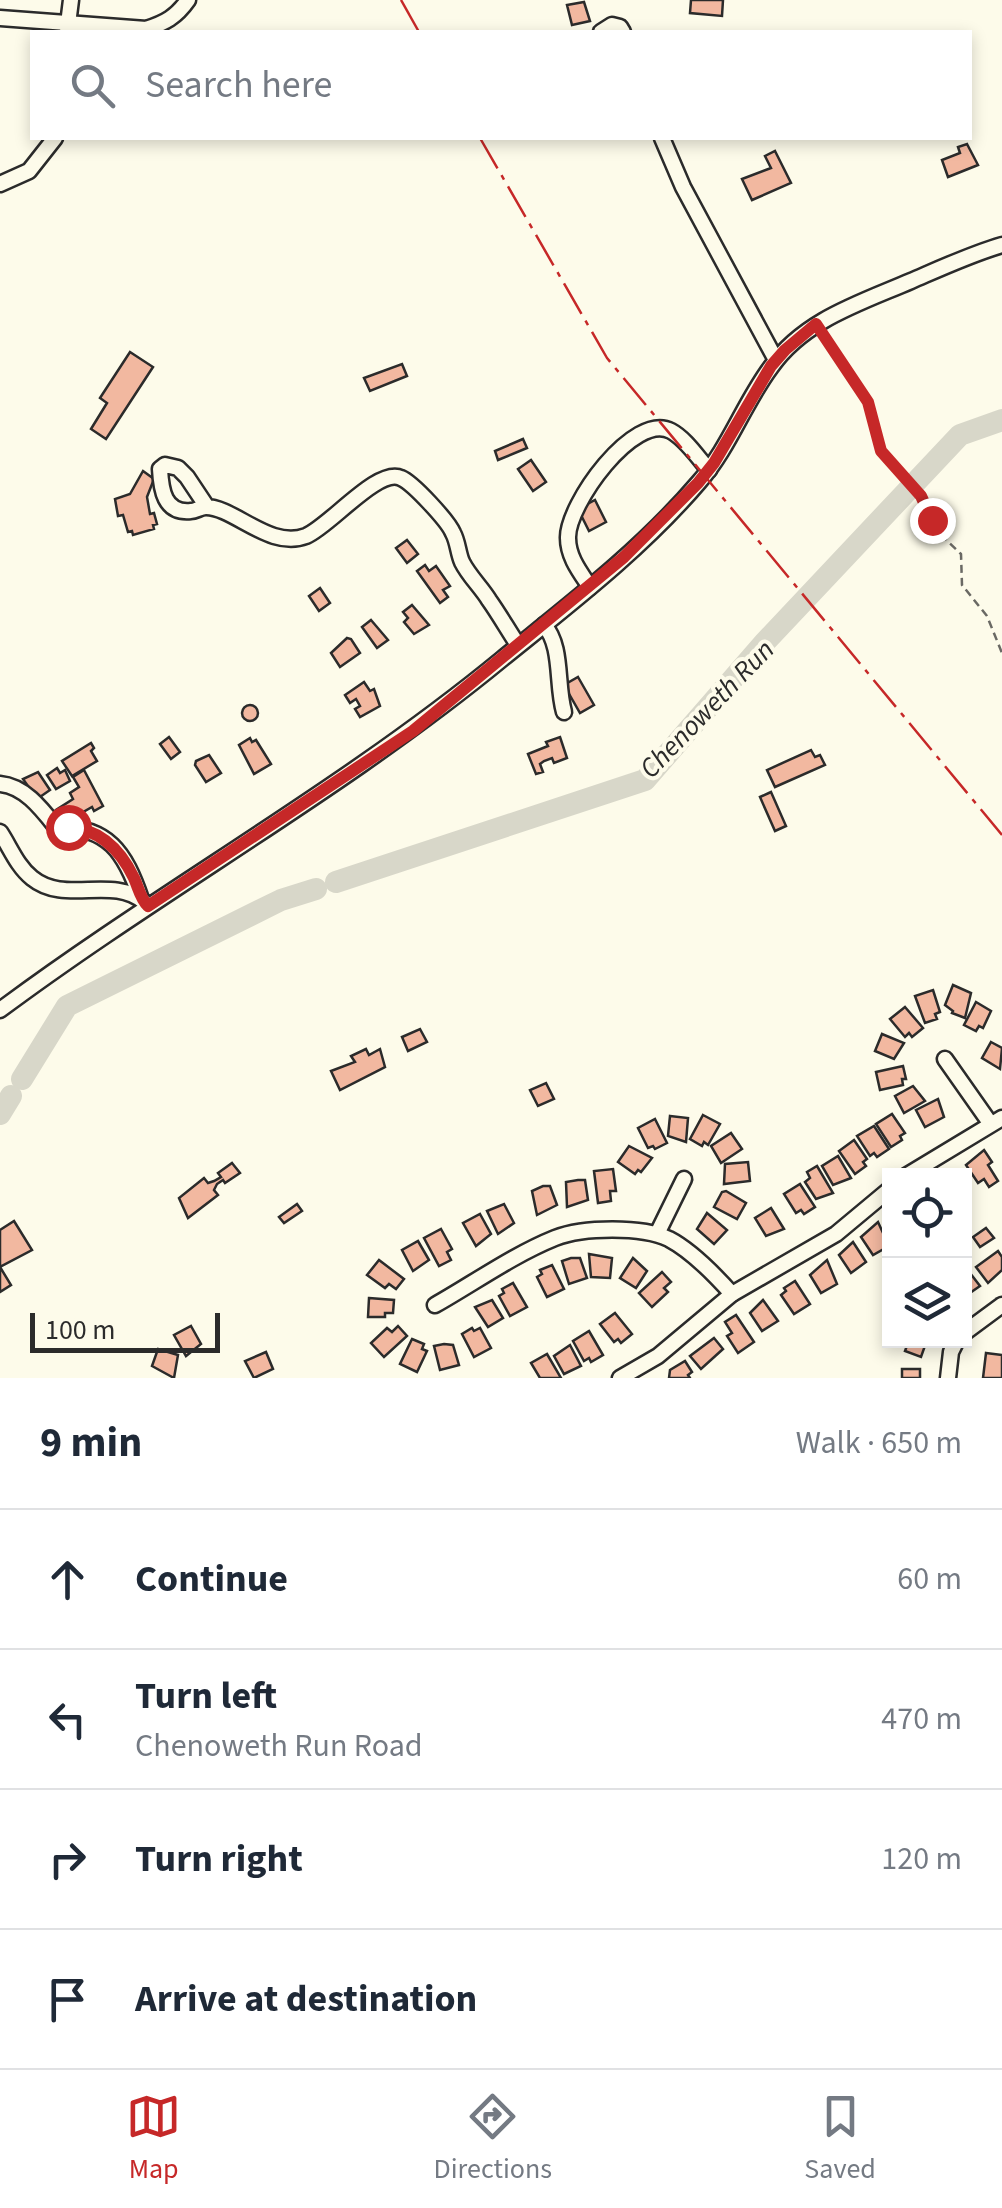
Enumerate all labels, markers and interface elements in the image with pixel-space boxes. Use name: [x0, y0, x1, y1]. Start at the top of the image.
search box: [30, 30, 972, 140]
icon: search: [65, 58, 120, 113]
text: Search here: [145, 58, 332, 112]
route end: [910, 498, 956, 544]
water label: Chenoweth Run: [630, 631, 784, 787]
route start: [46, 805, 92, 851]
map controls: [882, 1168, 972, 1348]
button: locate: [882, 1168, 972, 1258]
button: layers: [882, 1258, 972, 1348]
scale bar: [30, 1308, 220, 1352]
text: 100 m: [45, 1310, 116, 1350]
text: 9 min: [40, 1413, 142, 1473]
text: Walk · 650 m: [796, 1420, 962, 1466]
icon: ahead: [40, 1552, 95, 1607]
text: Continue: [135, 1552, 288, 1606]
text: 60 m: [897, 1556, 962, 1602]
text: Turn left: [135, 1669, 277, 1723]
icon: left: [40, 1692, 95, 1747]
text: 470 m: [881, 1696, 962, 1742]
text: Chenoweth Run Road: [135, 1723, 423, 1769]
icon: right: [40, 1832, 95, 1887]
text: Turn right: [135, 1832, 303, 1886]
text: 120 m: [881, 1836, 962, 1882]
icon: arrive: [40, 1972, 95, 2027]
text: Arrive at destination: [135, 1972, 477, 2026]
tab: Map: [126, 2089, 181, 2189]
tab: Directions: [434, 2089, 552, 2189]
tab: Saved: [804, 2089, 876, 2189]

